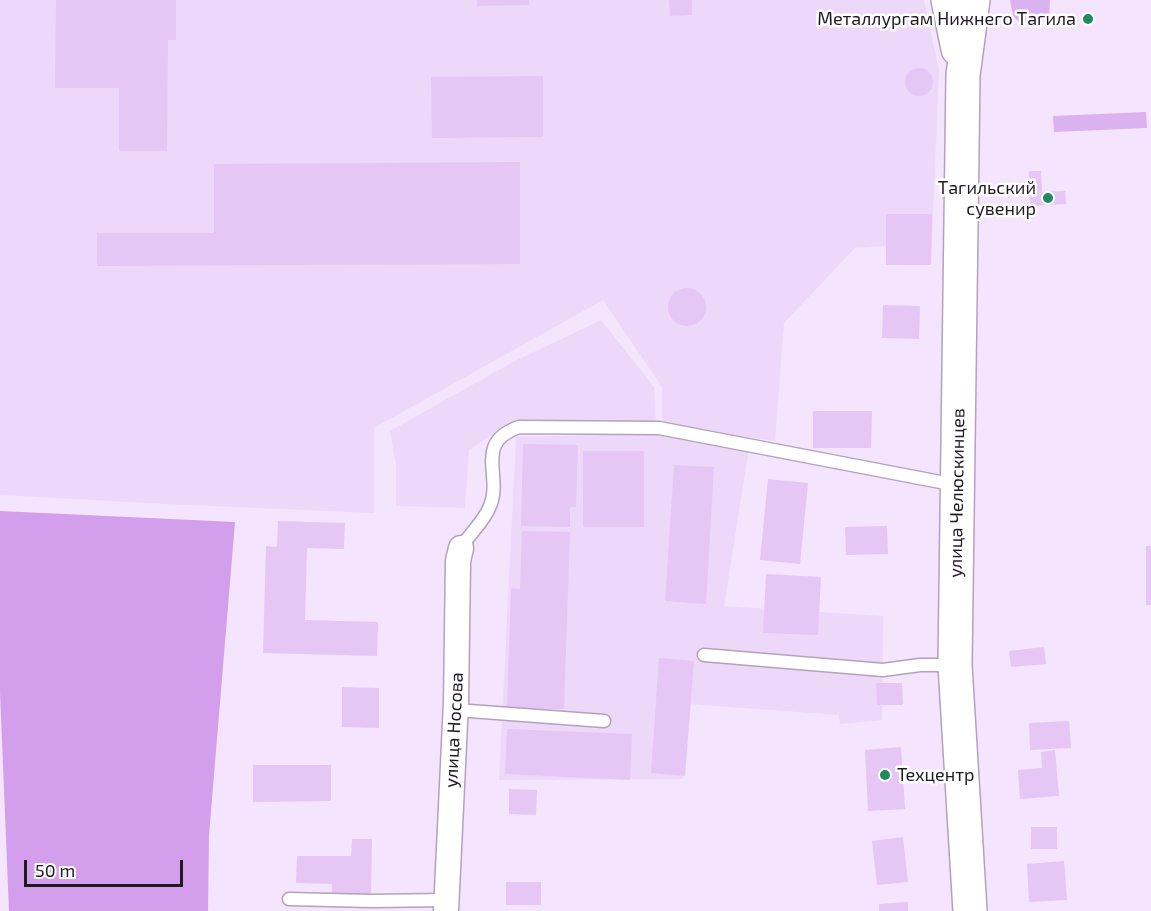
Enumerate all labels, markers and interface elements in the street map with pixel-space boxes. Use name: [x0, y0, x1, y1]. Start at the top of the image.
place label: Металлургам Нижнего Тагила: [817, 8, 1076, 30]
marker: Металлургам Нижнего Тагила: [1081, 12, 1095, 26]
place label: Тагильский сувенир: [938, 177, 1036, 219]
marker: Тагильский сувенир: [1041, 191, 1055, 205]
street label: улица Челюскинцев: [945, 408, 969, 578]
street label: улица Носова: [440, 672, 468, 788]
place label: Техцентр: [897, 764, 975, 786]
marker: Техцентр: [878, 768, 892, 782]
scale bar: [27, 848, 186, 886]
text: 50 m: [35, 859, 75, 881]

